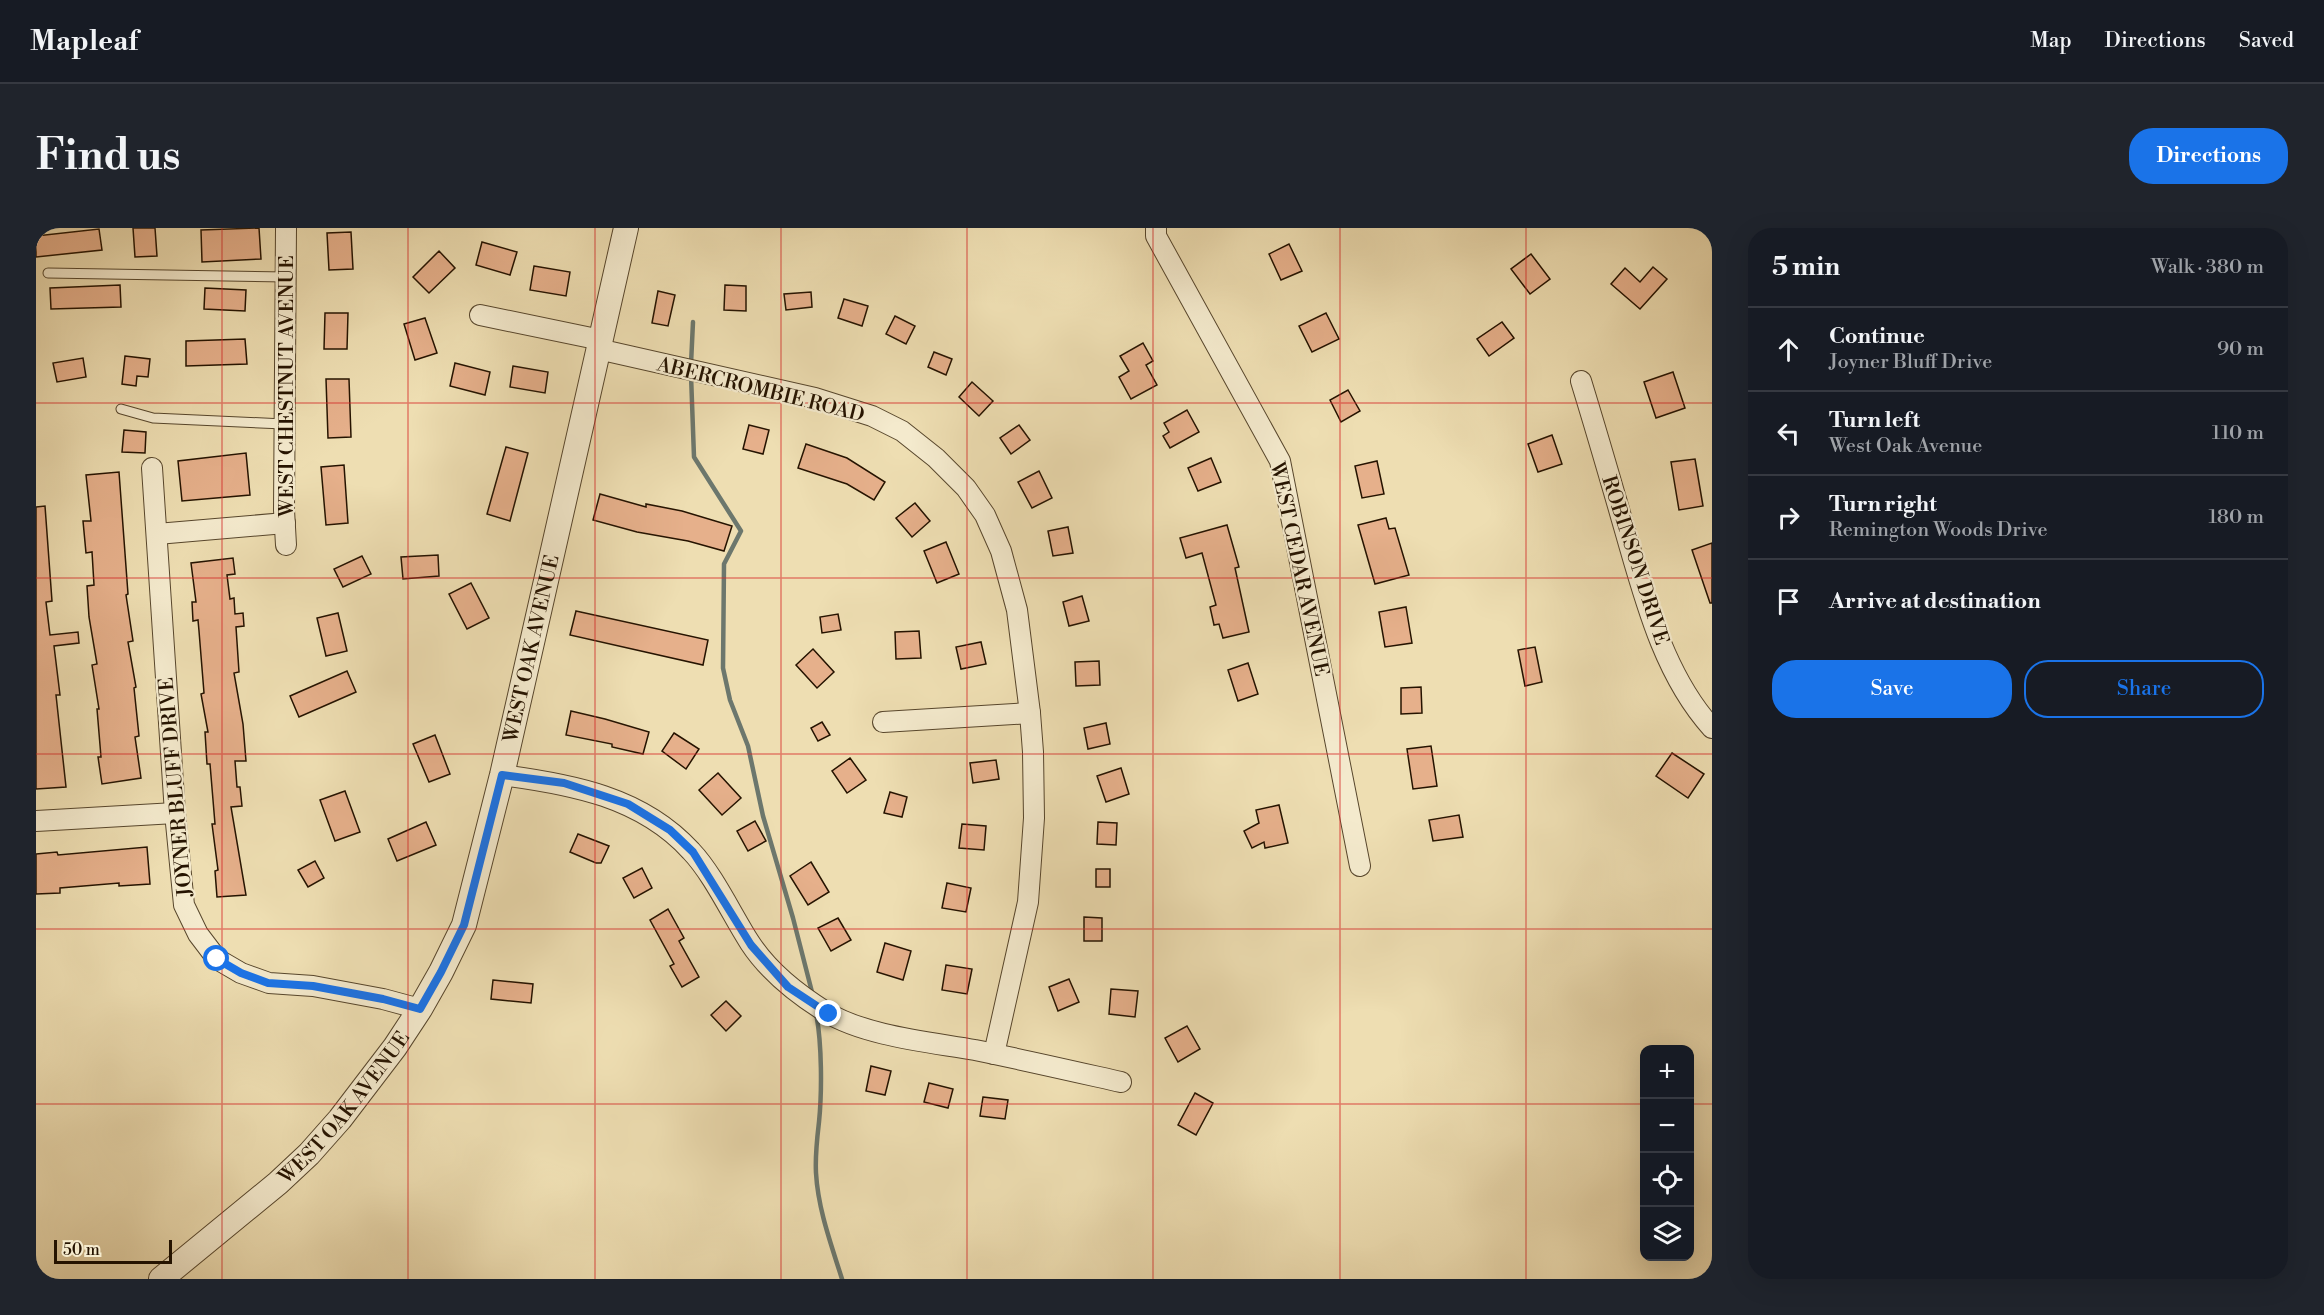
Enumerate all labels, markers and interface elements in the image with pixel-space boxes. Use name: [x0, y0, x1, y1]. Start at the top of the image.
text: Mapleaf: [30, 24, 138, 59]
text: Map: [2030, 28, 2072, 54]
text: Directions: [2105, 28, 2206, 54]
text: Saved: [2239, 28, 2294, 54]
button: Directions: [2129, 128, 2288, 184]
text: Find us: [36, 130, 180, 183]
text: 5 min: [1772, 251, 1840, 283]
street label: WEST CHESTNUT AVENUE: [275, 255, 300, 518]
text: Walk · 380 m: [2151, 255, 2264, 280]
text: Continue: [1829, 323, 1925, 350]
icon: ahead: [1772, 333, 1805, 366]
text: 90 m: [2217, 337, 2264, 362]
text: Joyner Bluff Drive: [1829, 350, 1992, 375]
street label: ABERCROMBIE ROAD: [653, 352, 867, 428]
text: Turn left: [1829, 407, 1920, 434]
icon: left: [1772, 417, 1805, 450]
text: 110 m: [2212, 421, 2264, 446]
text: West Oak Avenue: [1829, 434, 1982, 459]
street label: WEST CEDAR AVENUE: [1263, 459, 1333, 679]
street label: ROBINSON DRIVE: [1595, 473, 1674, 648]
text: Turn right: [1829, 491, 1937, 518]
icon: right: [1772, 501, 1805, 534]
text: 180 m: [2209, 505, 2264, 530]
text: Remington Woods Drive: [1829, 518, 2048, 543]
street label: WEST OAK AVENUE: [499, 553, 566, 746]
icon: arrive: [1772, 585, 1805, 618]
text: Arrive at destination: [1829, 588, 2041, 615]
button: Save: [1772, 660, 2012, 718]
button: Share: [2024, 660, 2264, 718]
street label: JOYNER BLUFF DRIVE: [154, 676, 199, 899]
route start: [203, 945, 229, 971]
route end: [815, 1000, 841, 1026]
street label: WEST OAK AVENUE: [273, 1027, 416, 1191]
map controls: [1640, 1045, 1694, 1261]
button: +: [1640, 1045, 1694, 1099]
button: −: [1640, 1099, 1694, 1153]
button: locate: [1640, 1153, 1694, 1207]
button: layers: [1640, 1207, 1694, 1261]
scale bar: [54, 1237, 172, 1264]
text: 50 m: [63, 1240, 100, 1260]

